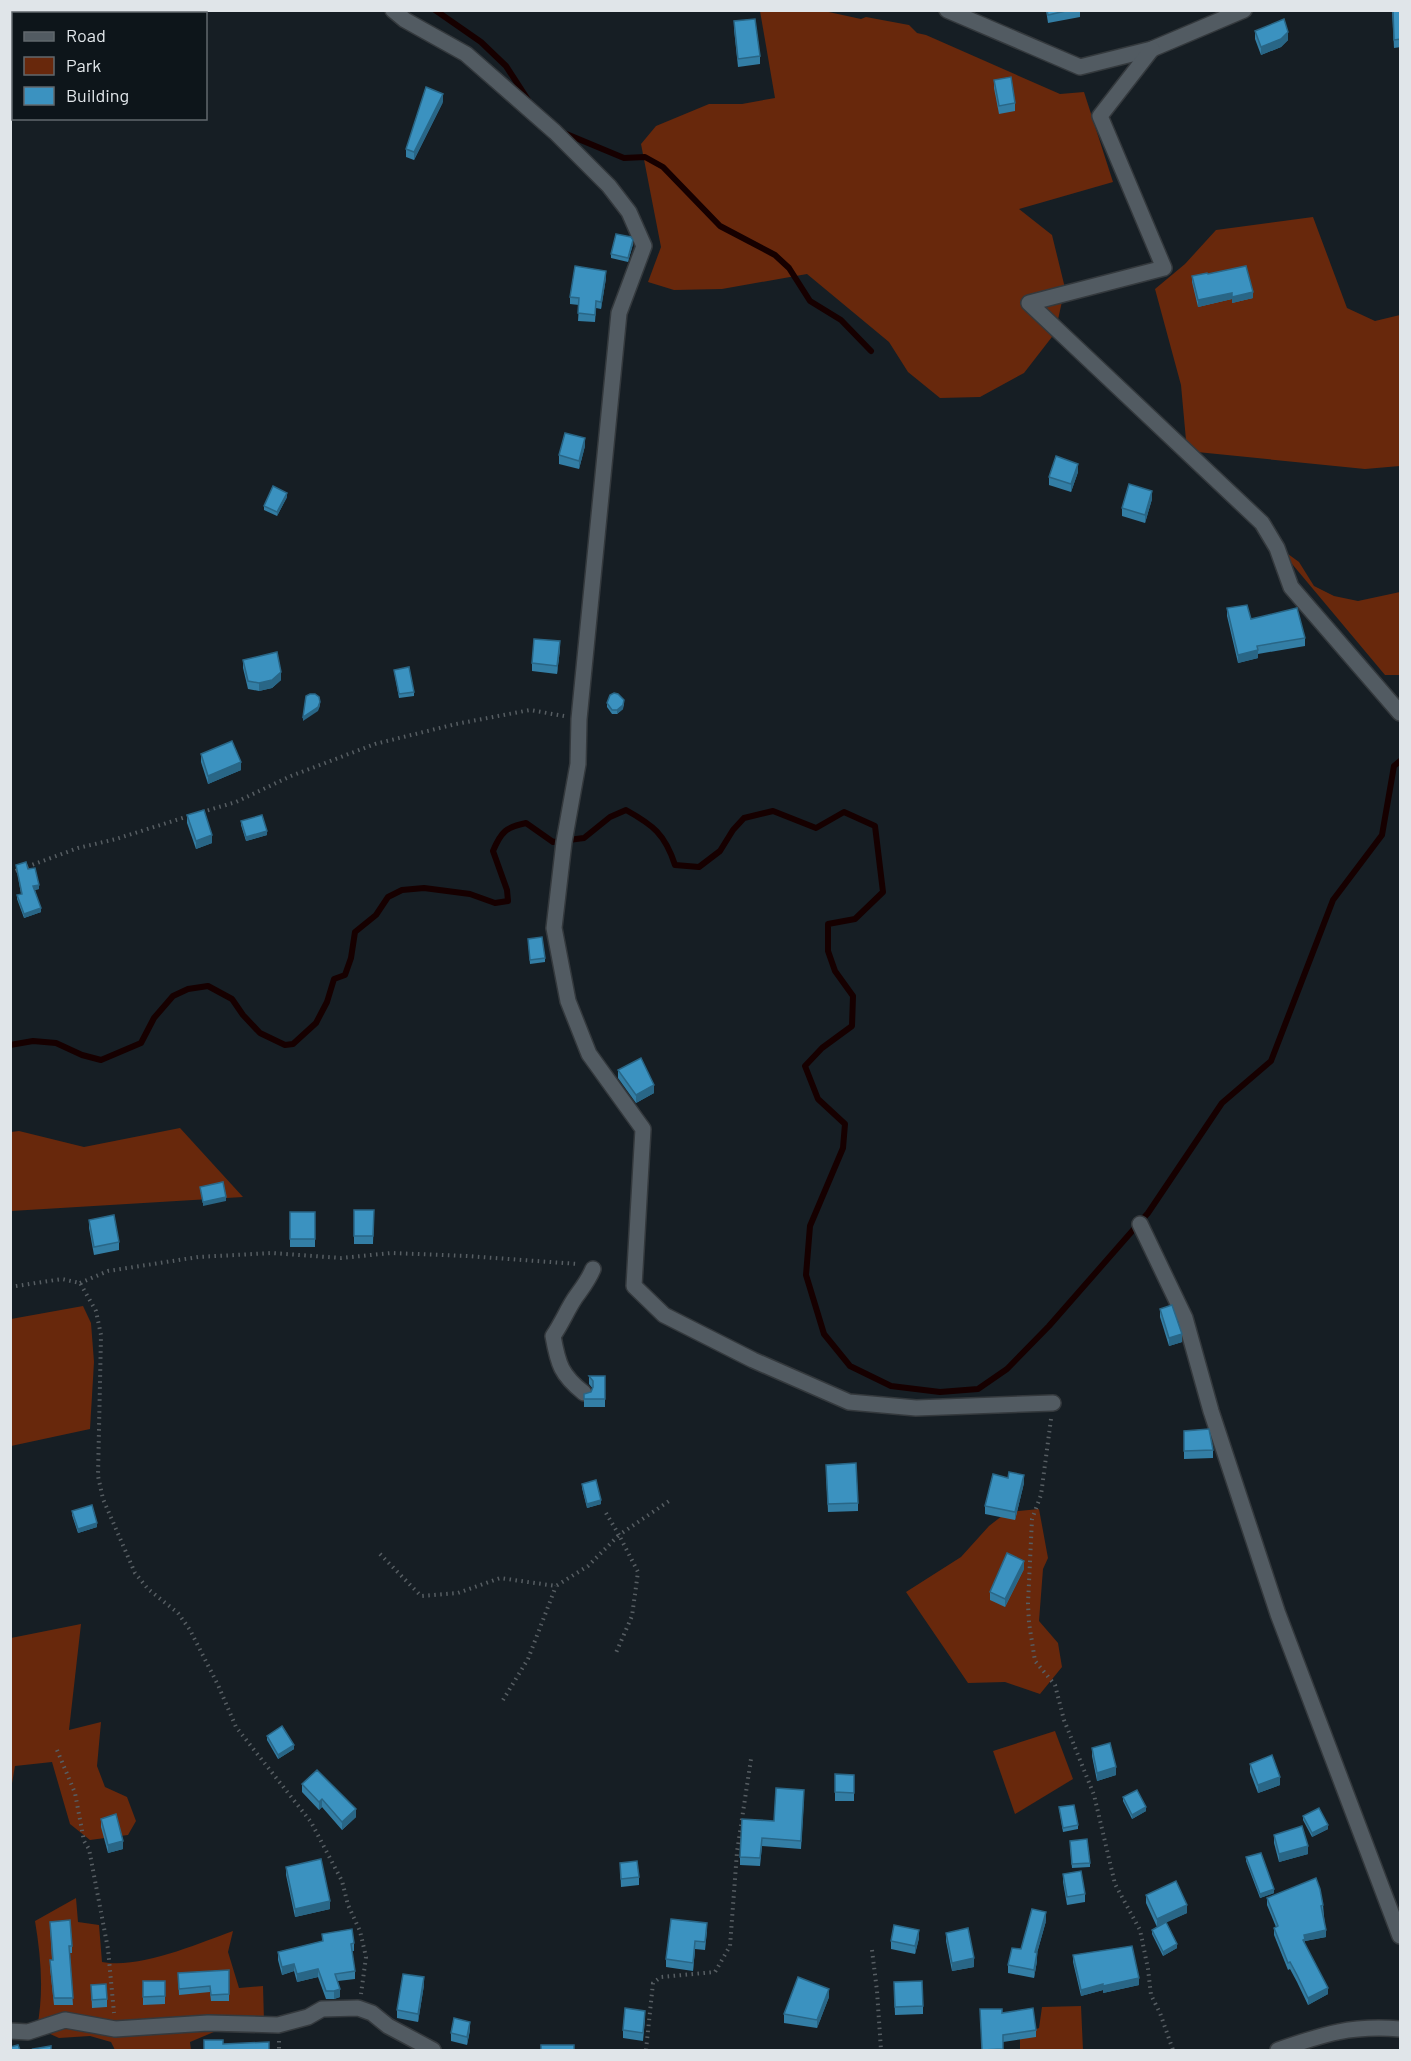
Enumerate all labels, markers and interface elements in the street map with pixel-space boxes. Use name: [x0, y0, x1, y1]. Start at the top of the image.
legend: [12, 12, 207, 120]
text: Road: [66, 24, 106, 46]
text: Park: [66, 54, 101, 76]
text: Building: [66, 84, 129, 106]

